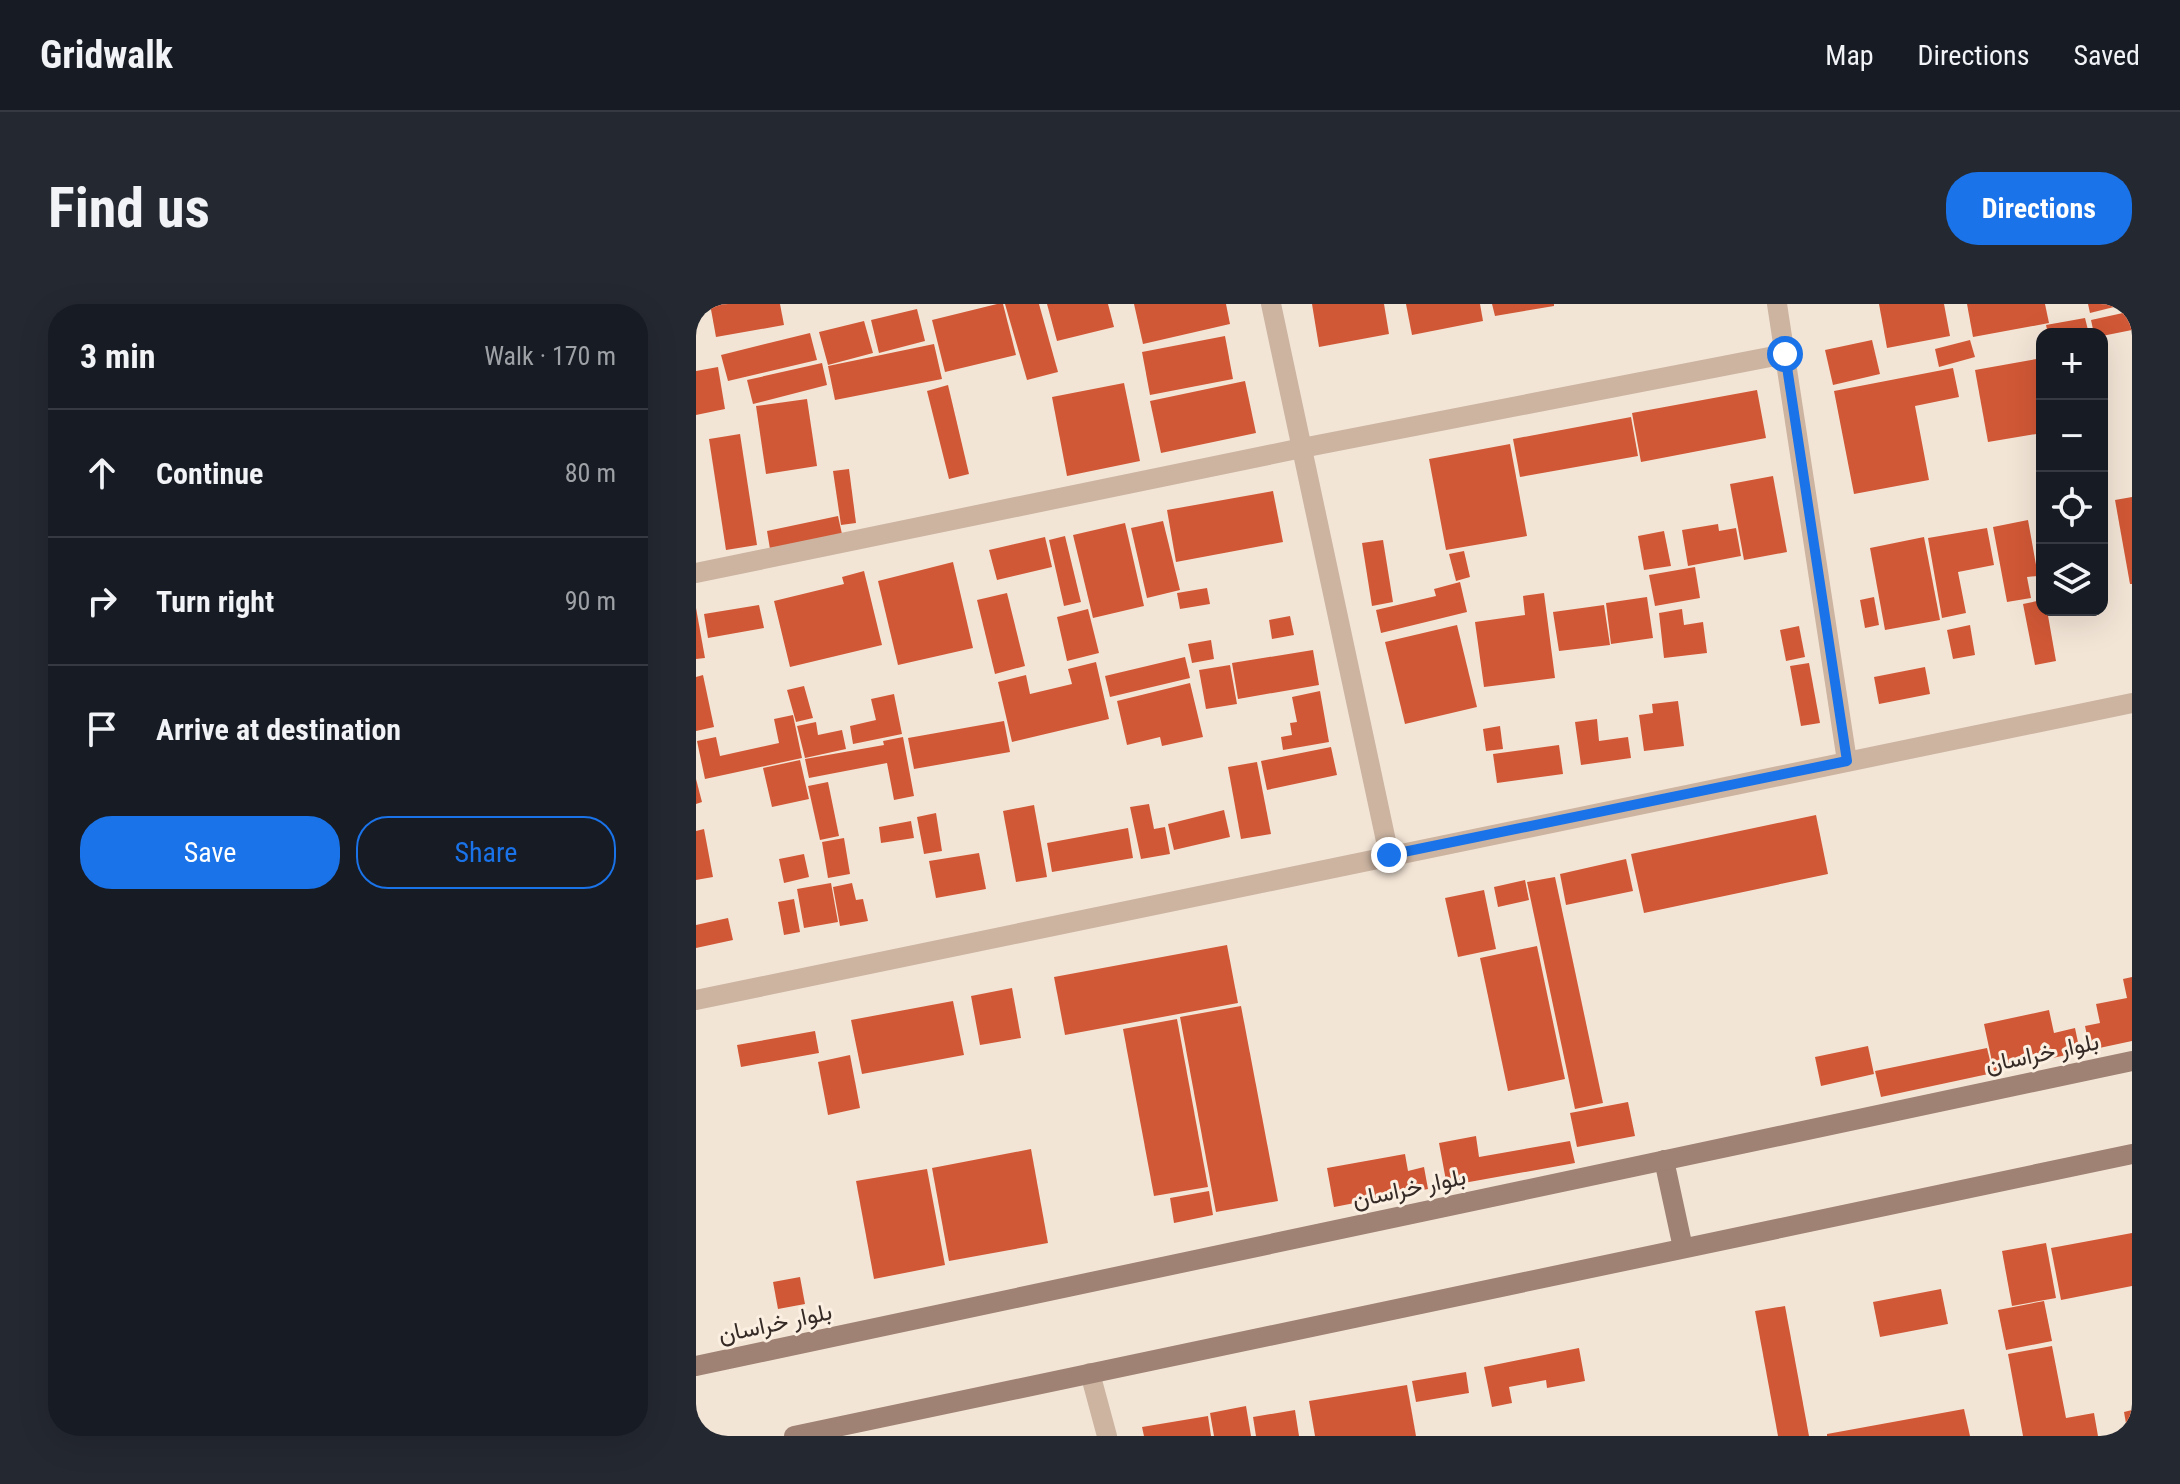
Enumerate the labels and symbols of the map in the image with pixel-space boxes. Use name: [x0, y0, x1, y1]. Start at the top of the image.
route start: [1767, 336, 1803, 372]
route end: [1371, 837, 1407, 873]
street label: بلوار خراسان: [1983, 1027, 2102, 1080]
street label: بلوار خراسان: [1350, 1162, 1469, 1215]
street label: بلوار خراسان: [716, 1297, 835, 1350]

